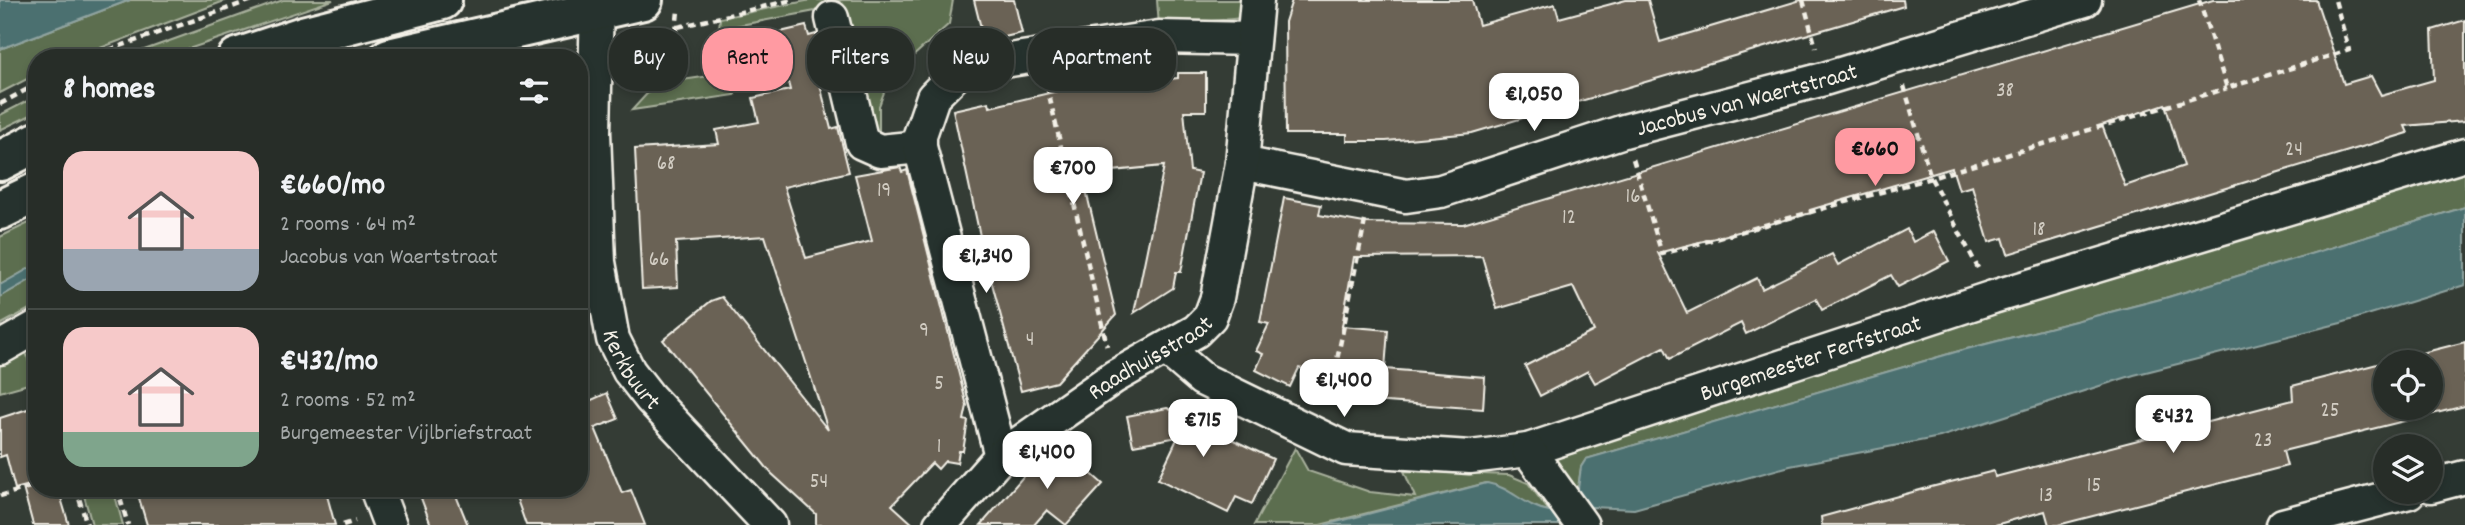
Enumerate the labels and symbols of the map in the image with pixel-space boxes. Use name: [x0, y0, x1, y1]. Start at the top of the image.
street label: Jacobus van Waertstraat: [1633, 56, 1862, 147]
pin: €1,050: [1477, 74, 1591, 133]
house number: 38: [1996, 77, 2014, 107]
pin: €660: [1834, 128, 1916, 188]
house number: 24: [2285, 136, 2303, 166]
pin: €700: [1032, 148, 1114, 207]
house number: 68: [657, 150, 675, 180]
house number: 19: [877, 177, 891, 207]
house number: 16: [1626, 183, 1640, 213]
house number: 12: [1562, 204, 1576, 234]
house number: 18: [2032, 216, 2046, 246]
pin: €1,340: [929, 236, 1043, 295]
house number: 66: [649, 246, 669, 276]
street label: Burgemeester Ferfstraat: [1696, 308, 1926, 412]
street label: Raadhuisstraat: [1082, 309, 1222, 410]
house number: 9: [919, 317, 929, 347]
house number: 4: [1026, 326, 1034, 356]
street label: Kerkbuurt: [592, 328, 667, 419]
pin: €1,400: [1287, 360, 1401, 419]
house number: 5: [934, 370, 944, 400]
pin: €432: [2132, 396, 2214, 455]
house number: 25: [2321, 397, 2339, 427]
pin: €715: [1162, 400, 1244, 459]
house number: 23: [2254, 427, 2272, 457]
pin: €1,400: [990, 432, 1104, 491]
house number: 1: [937, 433, 941, 463]
house number: 54: [810, 468, 828, 498]
house number: 15: [2087, 472, 2101, 502]
house number: 13: [2039, 482, 2053, 512]

